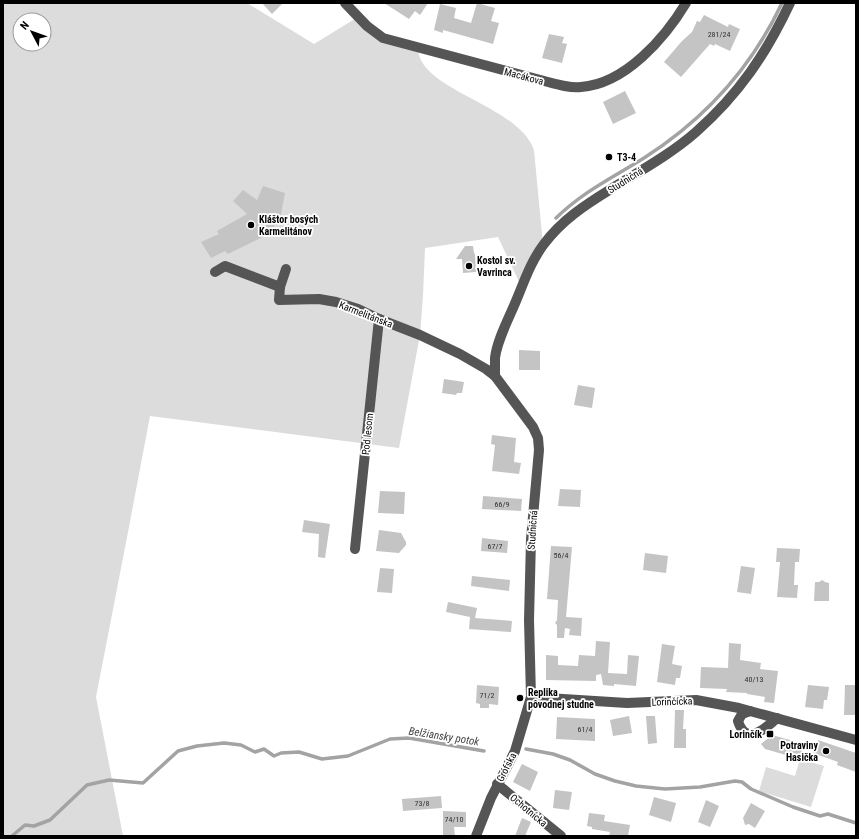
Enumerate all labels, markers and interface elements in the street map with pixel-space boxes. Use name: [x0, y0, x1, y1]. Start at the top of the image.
north arrow: [12, 12, 52, 52]
text: N: [18, 19, 32, 33]
house number: 281/24: [708, 30, 730, 39]
street label: Macákova: [503, 66, 545, 87]
marker: T3-4: [604, 152, 614, 162]
place label: T3-4: [617, 152, 636, 163]
street label: Studničná: [606, 165, 645, 196]
place label: Kláštor bosých Karmelitánov: [259, 214, 318, 237]
marker: Kláštor bosých Karmelitánov: [246, 220, 256, 230]
place label: Kostol sv. Vavrinca: [477, 255, 516, 278]
marker: Kostol sv. Vavrinca: [464, 261, 474, 271]
street label: Karmelitánska: [337, 299, 394, 330]
street label: Pod lesom: [360, 413, 375, 455]
house number: 66/9: [495, 500, 509, 509]
street label: Studničná: [526, 510, 539, 550]
house number: 67/7: [488, 542, 502, 551]
house number: 56/4: [554, 551, 568, 560]
house number: 40/13: [745, 675, 763, 684]
place label: Replika pôvodnej studne: [528, 687, 594, 710]
house number: 71/2: [480, 691, 494, 700]
marker: Replika pôvodnej studne: [515, 693, 525, 703]
street label: Lorinčícka: [651, 695, 693, 708]
water label: Belžiansky potok: [408, 725, 480, 749]
house number: 61/4: [578, 725, 592, 734]
place label: Lorinčík: [729, 729, 762, 740]
marker: Lorinčík: [765, 729, 775, 739]
place label: Potraviny Hasička: [780, 740, 819, 763]
marker: Potraviny Hasička: [821, 746, 831, 756]
street label: Grófska: [495, 751, 518, 783]
street label: Ochotnícka: [508, 792, 549, 829]
house number: 73/8: [415, 799, 429, 808]
house number: 74/10: [445, 815, 463, 824]

